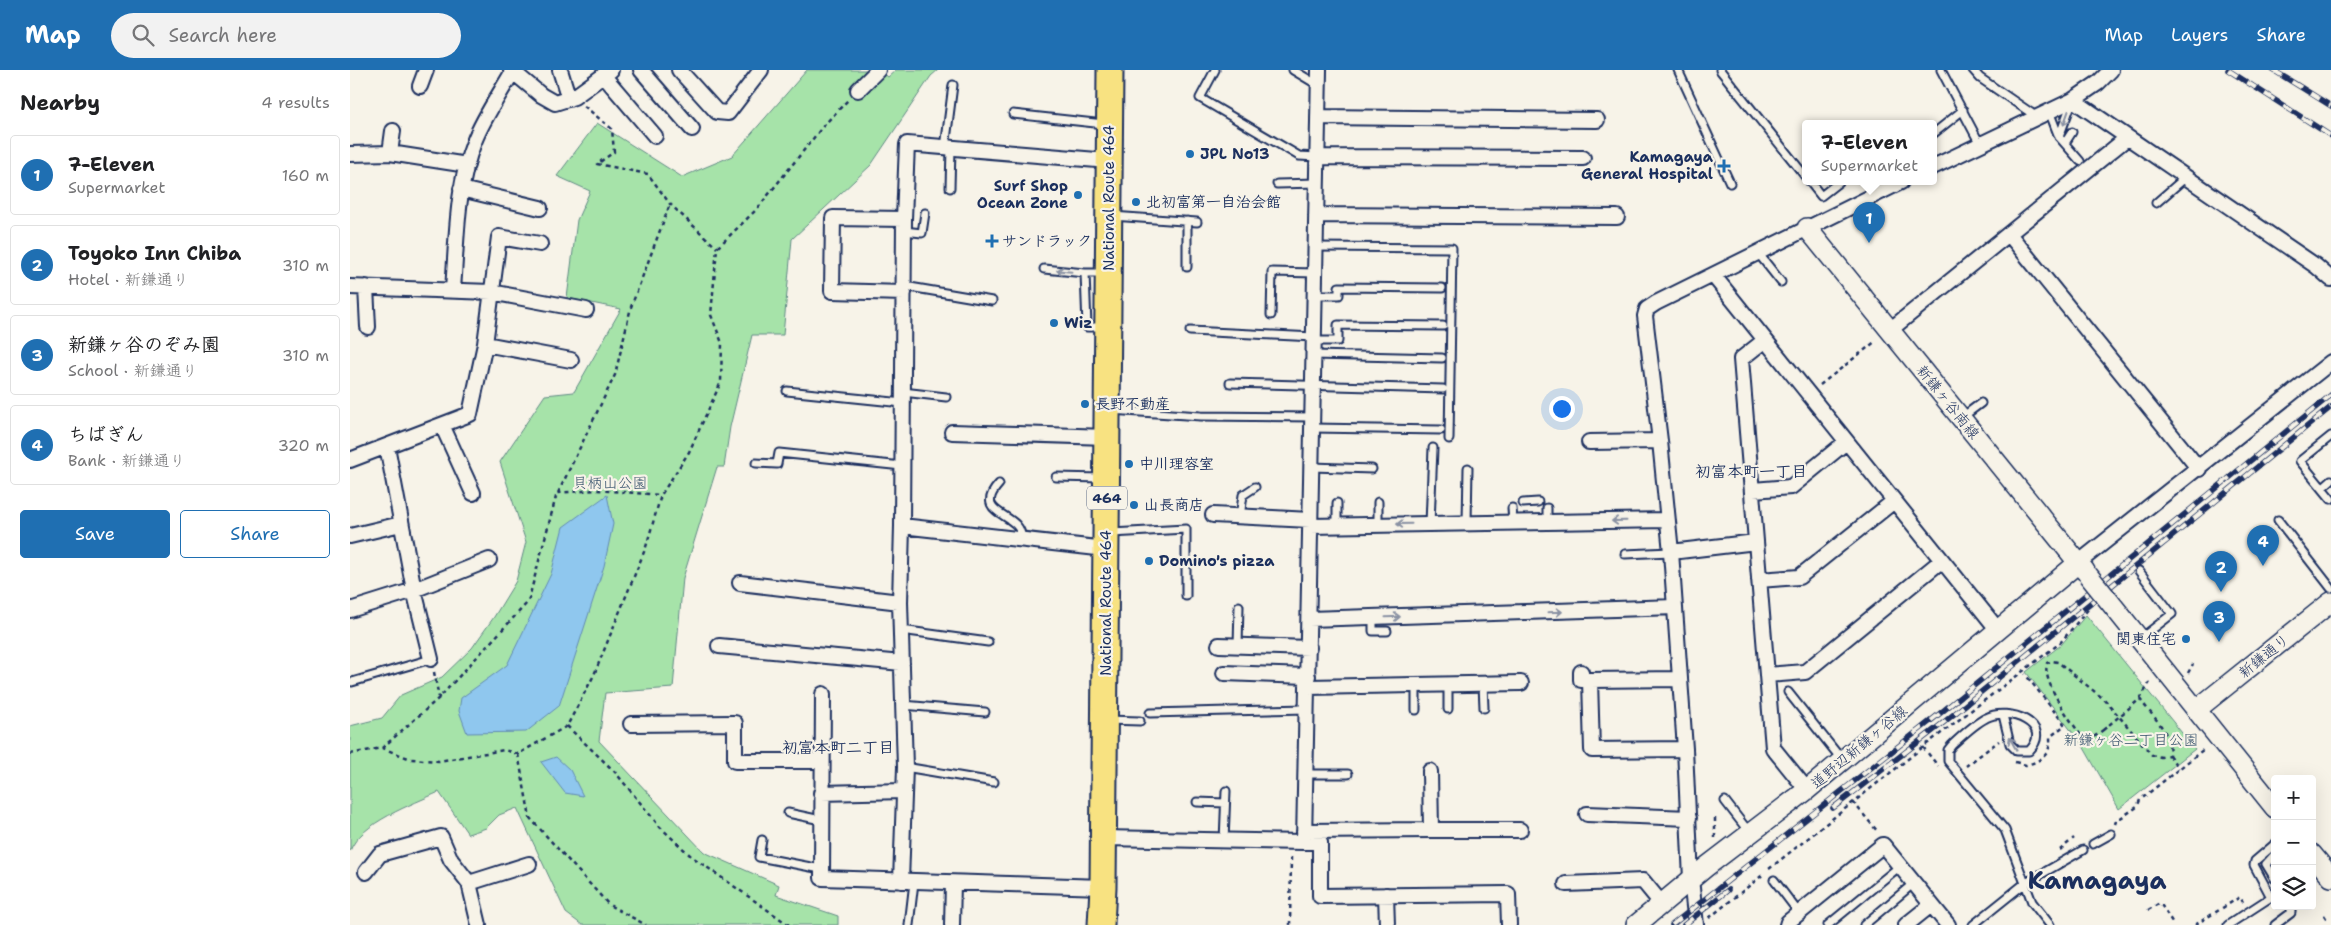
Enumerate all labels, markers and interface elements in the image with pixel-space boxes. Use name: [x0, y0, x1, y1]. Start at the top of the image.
search box: [111, 13, 461, 58]
text: Map: [25, 19, 81, 51]
icon: search: [129, 21, 157, 49]
text: Search here: [169, 23, 277, 48]
text: Map: [2105, 23, 2143, 47]
text: Layers: [2171, 23, 2228, 47]
text: Share: [2256, 23, 2306, 47]
text: Nearby: [20, 89, 100, 117]
text: 4 results: [261, 92, 330, 113]
one-way arrow: [2061, 110, 2070, 125]
popup: [1802, 120, 1937, 185]
street label: National Route 464: [1099, 125, 1119, 271]
text: 7-Eleven: [1821, 130, 1908, 155]
place label: JPL No13: [1200, 144, 1270, 164]
place label: Kamagaya General Hospital: [1581, 147, 1714, 184]
marker: JPL No13: [1184, 148, 1196, 160]
text: 7-Eleven: [68, 152, 155, 177]
text: Supermarket: [1821, 155, 1918, 176]
marker: Kamagaya General Hospital: [1717, 159, 1731, 173]
text: 1: [33, 165, 41, 186]
text: 160 m: [282, 165, 329, 186]
place label: Surf Shop Ocean Zone: [977, 176, 1068, 213]
text: Supermarket: [68, 177, 165, 198]
marker: Surf Shop Ocean Zone: [1072, 189, 1084, 201]
place label: 北初富第一自治会館: [1146, 192, 1281, 212]
marker: 北初富第一自治会館: [1130, 196, 1142, 208]
pin: 1: [1853, 202, 1885, 243]
place label: サンドラック: [1002, 231, 1092, 251]
marker: サンドラック: [986, 235, 998, 247]
text: Toyoko Inn Chiba: [68, 241, 241, 266]
text: 2: [31, 255, 43, 276]
text: 310 m: [282, 255, 329, 276]
one-way arrow: [1057, 267, 1073, 276]
text: Hotel · 新鎌通り: [68, 269, 189, 290]
place label: Wiz: [1064, 313, 1093, 333]
marker: Wiz: [1048, 317, 1060, 329]
text: 新鎌ヶ谷のぞみ園: [68, 332, 220, 357]
text: 3: [31, 345, 43, 366]
text: 310 m: [282, 345, 329, 366]
text: School · 新鎌通り: [68, 360, 198, 381]
street label: 新鎌ヶ谷南線: [1912, 361, 1984, 443]
place label: 長野不動産: [1095, 394, 1170, 414]
your location: [1549, 396, 1575, 422]
marker: 長野不動産: [1079, 398, 1091, 410]
text: ちばぎん: [68, 422, 144, 447]
text: 4: [31, 435, 43, 456]
text: 320 m: [278, 435, 329, 456]
text: Bank · 新鎌通り: [68, 450, 186, 471]
place label: 中川理容室: [1139, 454, 1214, 474]
marker: 中川理容室: [1123, 458, 1135, 470]
district label: 初富本町一丁目: [1695, 461, 1807, 482]
park label: 貝柄山公園: [572, 473, 648, 493]
road number: 464: [1087, 486, 1127, 509]
place label: 山長商店: [1144, 495, 1204, 515]
marker: 山長商店: [1128, 499, 1140, 511]
button: Save: [20, 510, 170, 558]
button: Share: [180, 510, 330, 558]
one-way arrow: [1612, 516, 1628, 525]
one-way arrow: [1397, 520, 1413, 529]
pin: 4: [2247, 525, 2279, 566]
street label: National Route 464: [1096, 530, 1116, 676]
place label: Domino's pizza: [1159, 551, 1275, 571]
pin: 2: [2205, 551, 2237, 592]
marker: Domino's pizza: [1143, 555, 1155, 567]
pin: 3: [2203, 601, 2235, 642]
one-way arrow: [1547, 607, 1563, 616]
one-way arrow: [1384, 612, 1401, 622]
place label: 関東住宅: [2116, 629, 2176, 649]
street label: 新鎌通り: [2234, 629, 2294, 683]
marker: 関東住宅: [2180, 633, 2192, 645]
street label: 道野辺新鎌ヶ谷線: [1807, 701, 1911, 793]
park label: 新鎌ヶ谷二丁目公園: [2063, 730, 2199, 750]
district label: 初富本町二丁目: [782, 737, 894, 758]
one-way arrow: [2007, 737, 2017, 751]
map controls: [2271, 775, 2316, 910]
button: +: [2271, 775, 2316, 820]
button: −: [2271, 820, 2316, 865]
district label: Kamagaya: [2027, 863, 2167, 897]
button: layers: [2271, 865, 2316, 910]

